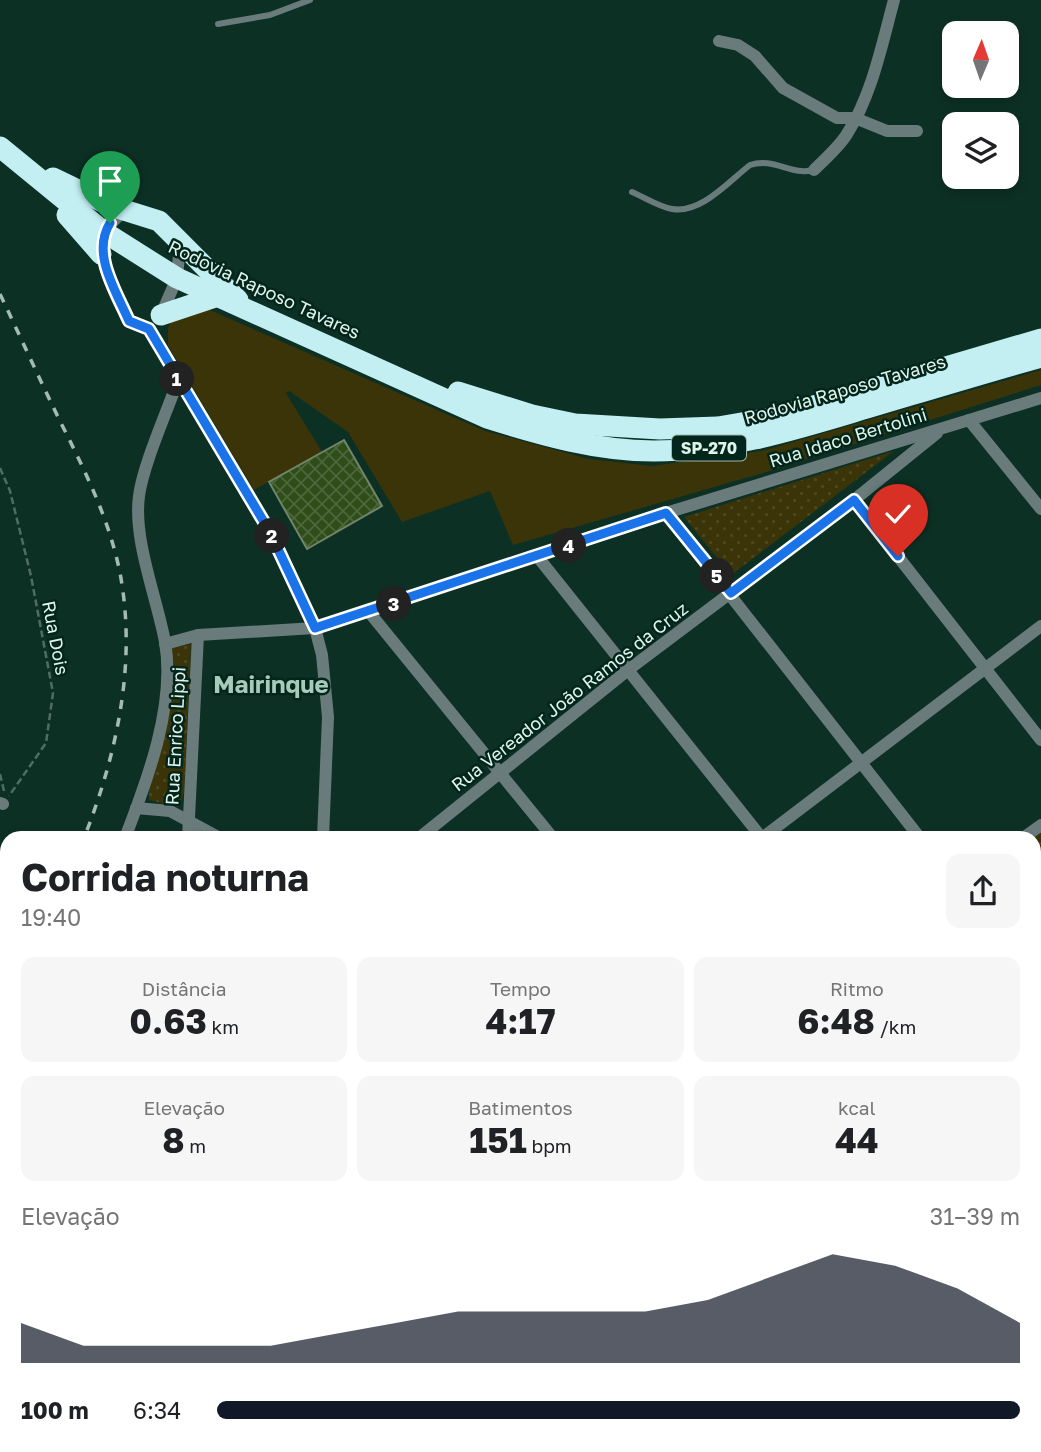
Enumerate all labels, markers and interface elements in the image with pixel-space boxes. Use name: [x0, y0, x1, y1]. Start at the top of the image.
north arrow: [942, 21, 1018, 98]
map controls: [942, 21, 1019, 189]
button: layers: [942, 112, 1019, 189]
pin: [80, 151, 140, 223]
icon: arrive: [91, 162, 129, 200]
street label: Rodovia Raposo Tavares: [165, 235, 364, 343]
street label: Rodovia Raposo Tavares: [741, 350, 948, 428]
pin: 1: [160, 362, 194, 396]
text: 1: [172, 367, 181, 390]
street label: Rua Idaco Bertolini: [766, 403, 929, 472]
road number: SP-270: [672, 436, 746, 461]
pin: [868, 484, 928, 556]
icon: check: [879, 495, 917, 533]
pin: 2: [254, 518, 290, 554]
text: 2: [266, 524, 277, 547]
pin: 4: [552, 528, 586, 564]
text: 4: [563, 534, 574, 557]
pin: 5: [700, 558, 734, 594]
text: 5: [711, 564, 722, 587]
pin: 3: [376, 586, 412, 622]
text: 3: [388, 592, 399, 615]
street label: Rua Vereador João Ramos da Cruz: [447, 597, 692, 795]
street label: Rua Dois: [38, 599, 74, 677]
street label: Rua Enrico Lippi: [160, 666, 190, 806]
district label: Mairinque: [213, 669, 329, 698]
text: Corrida noturna: [21, 854, 309, 899]
button: share: [946, 854, 1020, 928]
text: 19:40: [21, 903, 81, 931]
text: Distância: [142, 977, 227, 1000]
text: Tempo: [490, 977, 551, 1000]
text: Ritmo: [830, 977, 884, 1000]
text: 0.63: [129, 1000, 207, 1042]
text: 4:17: [485, 1000, 556, 1042]
text: 6:48: [797, 1000, 875, 1042]
text: km: [207, 1015, 239, 1038]
text: /km: [875, 1015, 916, 1038]
text: Elevação: [143, 1096, 225, 1119]
text: Batimentos: [468, 1096, 573, 1119]
text: kcal: [838, 1096, 876, 1119]
text: 8: [162, 1119, 185, 1161]
text: 151: [469, 1119, 527, 1161]
text: 44: [835, 1119, 879, 1161]
text: m: [185, 1134, 206, 1157]
text: bpm: [527, 1134, 572, 1157]
text: Elevação: [21, 1202, 120, 1230]
text: 31–39 m: [930, 1202, 1020, 1230]
text: 100 m: [21, 1396, 89, 1424]
text: 6:34: [133, 1396, 181, 1424]

